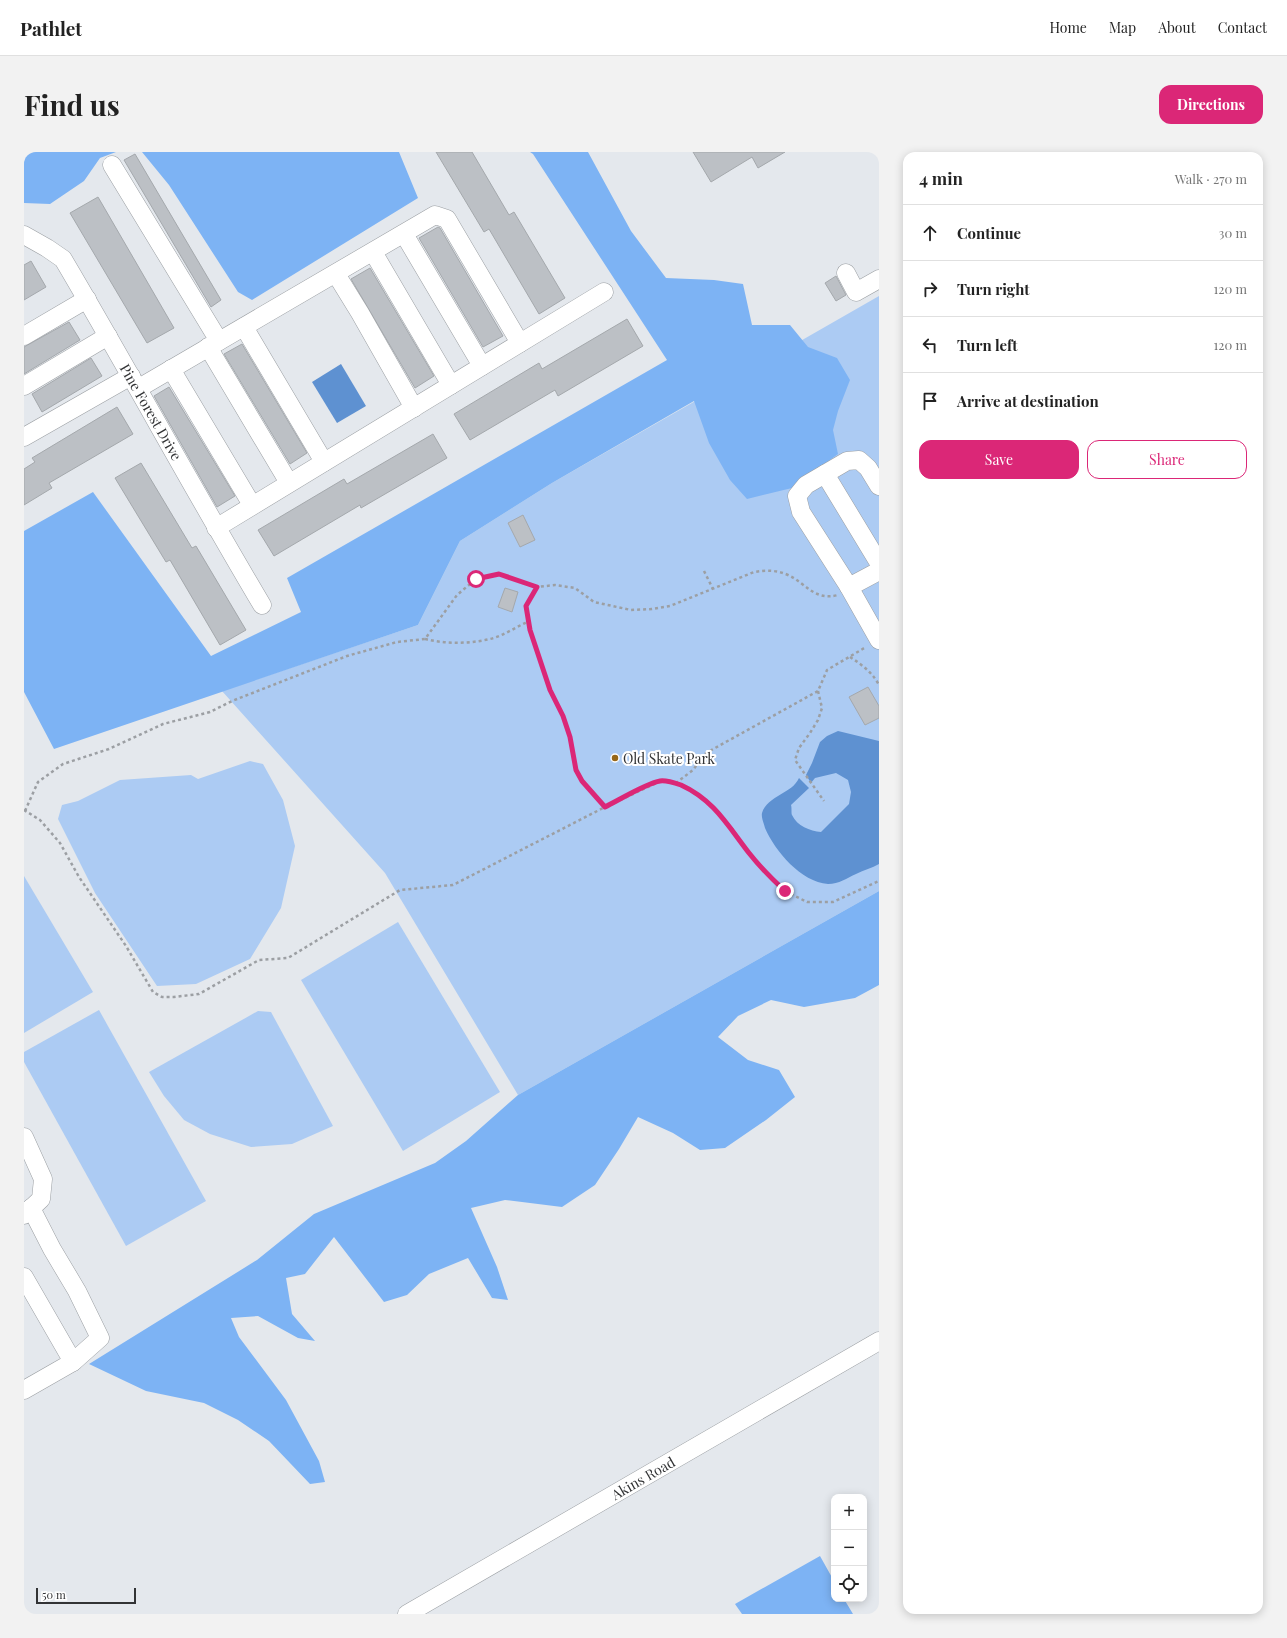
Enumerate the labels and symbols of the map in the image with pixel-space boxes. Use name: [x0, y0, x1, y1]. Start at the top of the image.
street label: Pine Forest Drive: [116, 360, 186, 464]
route start: [467, 570, 485, 588]
place label: Old Skate Park: [623, 749, 715, 768]
marker: Old Skate Park: [610, 753, 620, 763]
route end: [776, 882, 794, 900]
street label: Akins Road: [607, 1452, 678, 1504]
scale bar: [36, 1586, 136, 1605]

